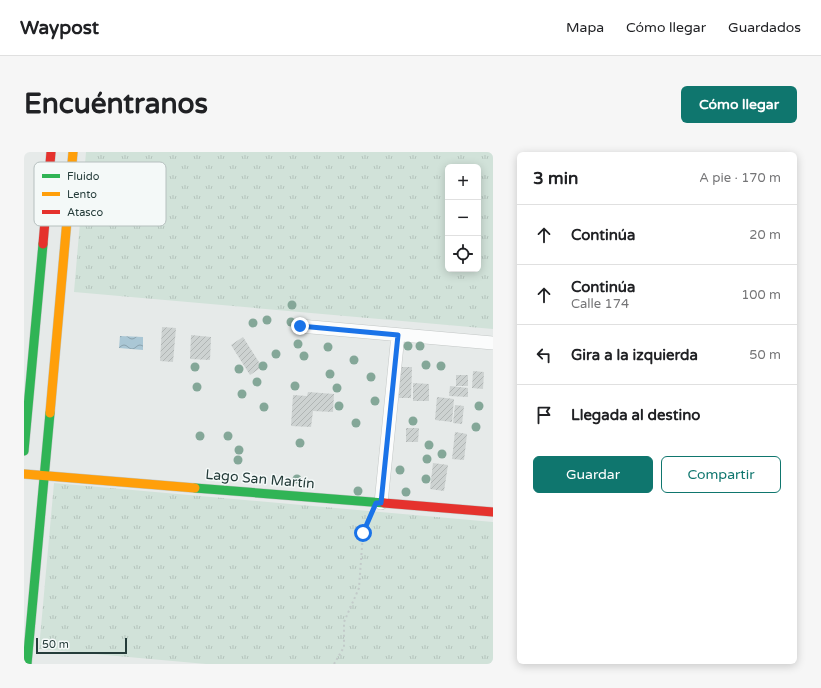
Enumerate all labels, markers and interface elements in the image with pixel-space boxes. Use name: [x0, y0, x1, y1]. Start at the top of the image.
text: Waypost: [20, 17, 99, 39]
text: Mapa: [566, 19, 604, 36]
text: Cómo llegar: [626, 19, 706, 36]
text: Guardados: [728, 19, 801, 36]
button: Cómo llegar: [681, 86, 797, 123]
text: Encuéntranos: [24, 87, 208, 121]
legend: [34, 162, 166, 226]
map controls: [445, 164, 481, 272]
button: +: [445, 164, 481, 200]
text: 3 min: [533, 168, 578, 189]
text: Fluido: [67, 170, 100, 183]
text: A pie · 170 m: [699, 170, 781, 186]
text: Lento: [67, 188, 97, 201]
button: −: [445, 200, 481, 236]
text: Atasco: [67, 206, 103, 219]
icon: ahead: [533, 224, 555, 246]
text: Continúa: [571, 226, 635, 244]
text: 20 m: [749, 227, 781, 243]
button: locate: [445, 236, 481, 272]
text: Continúa: [571, 278, 635, 296]
icon: ahead: [533, 284, 555, 306]
text: 100 m: [741, 287, 781, 303]
text: Calle 174: [571, 296, 629, 312]
route end: [291, 317, 309, 335]
icon: left: [533, 344, 555, 366]
text: Gira a la izquierda: [571, 346, 698, 364]
text: 50 m: [749, 347, 781, 363]
icon: arrive: [533, 404, 555, 426]
text: Llegada al destino: [571, 406, 700, 424]
button: Guardar: [533, 456, 653, 493]
button: Compartir: [661, 456, 781, 493]
street label: Lago San Martín: [205, 466, 315, 492]
route start: [354, 524, 372, 542]
scale bar: [36, 636, 127, 655]
text: 50 m: [42, 638, 69, 651]

